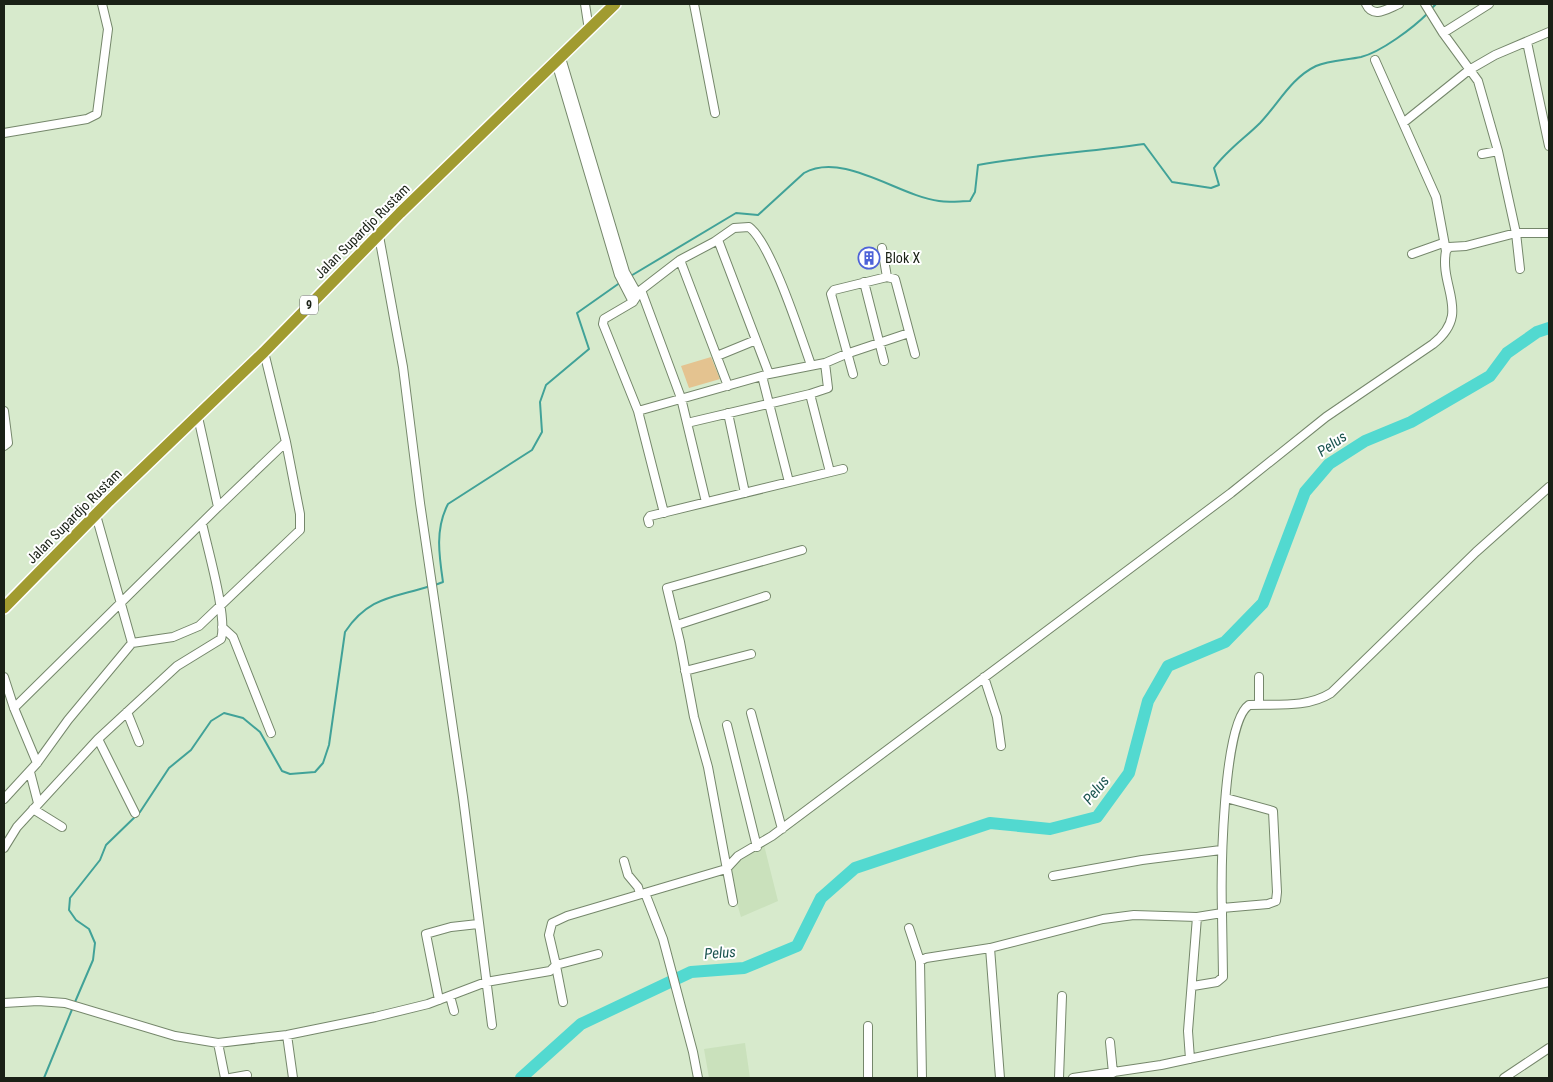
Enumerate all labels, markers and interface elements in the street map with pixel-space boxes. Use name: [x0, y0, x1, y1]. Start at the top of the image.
street label: Jalan Supardjo Rustam: [311, 180, 413, 282]
building icon: Blok X: [857, 246, 881, 270]
place label: Blok X: [885, 250, 920, 266]
road number: 9: [300, 296, 318, 314]
water label: Pelus: [1314, 427, 1350, 460]
street label: Jalan Supardjo Rustam: [23, 465, 125, 567]
water label: Pelus: [1079, 772, 1113, 808]
water label: Pelus: [704, 943, 737, 963]

